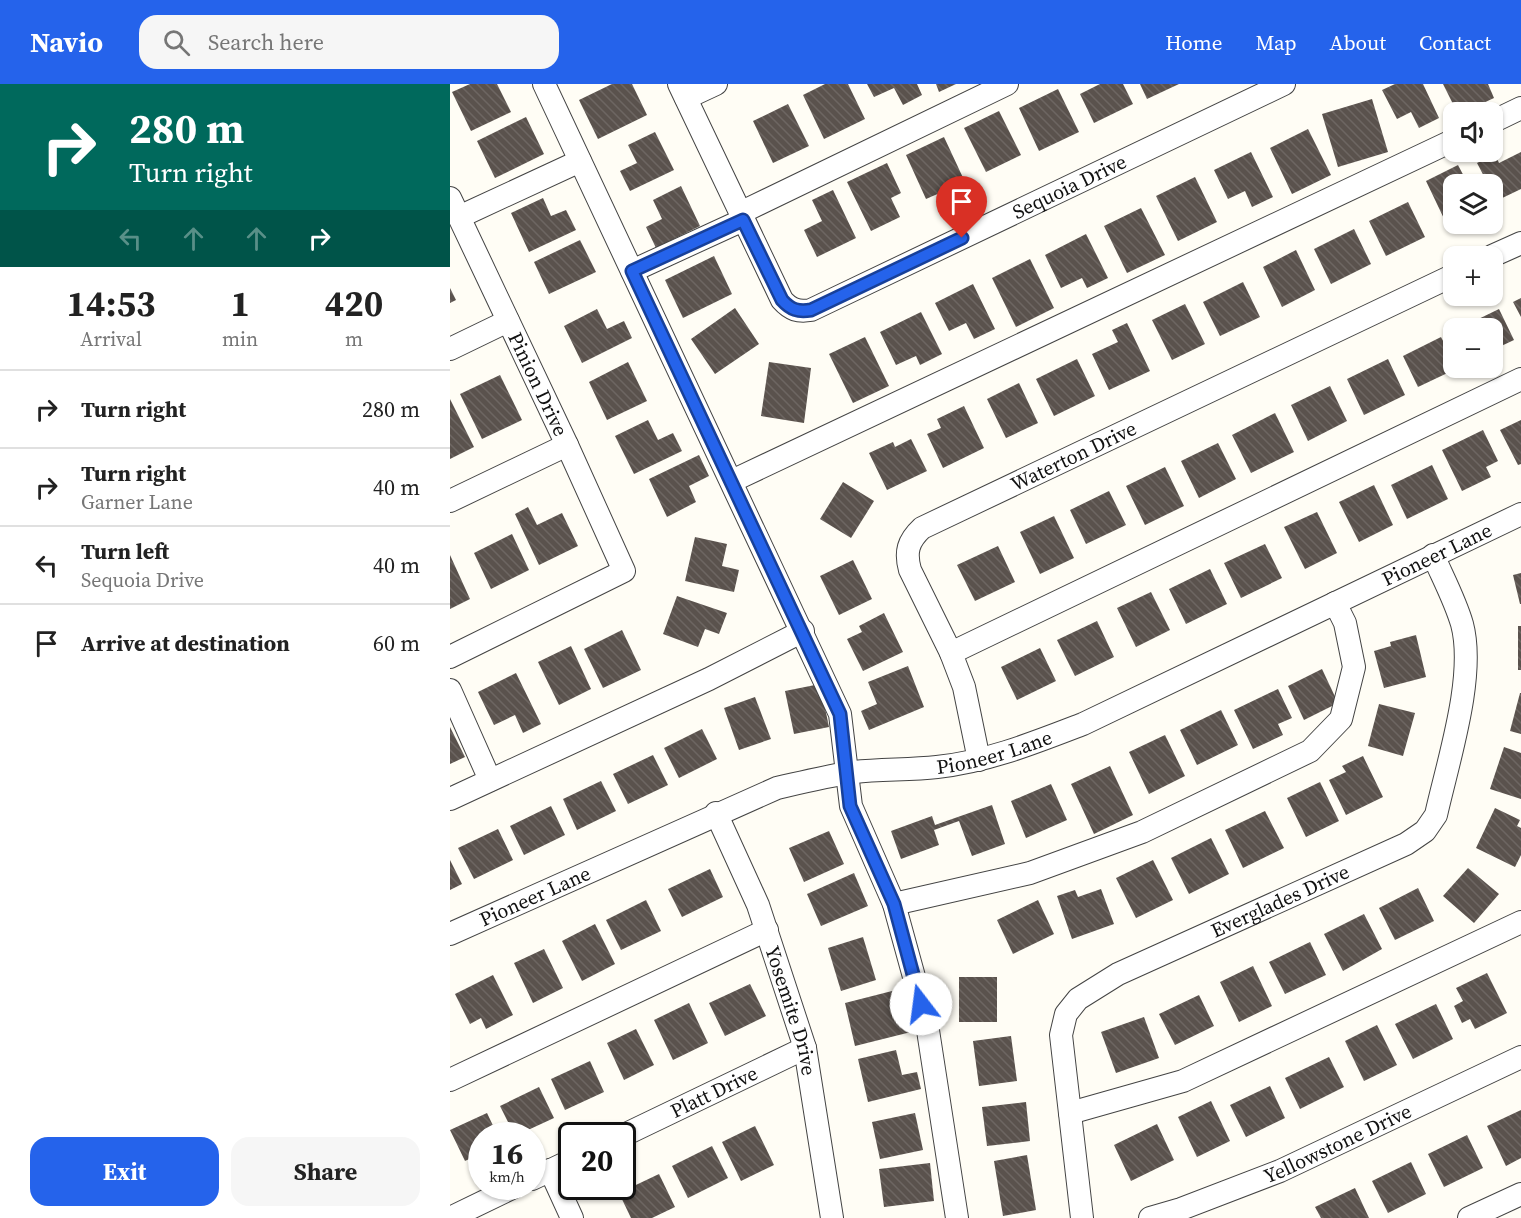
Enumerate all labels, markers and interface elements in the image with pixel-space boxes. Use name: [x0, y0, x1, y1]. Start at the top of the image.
search box: [139, 15, 559, 69]
text: Navio: [30, 23, 103, 61]
icon: search: [160, 26, 193, 59]
text: Search here: [208, 27, 324, 57]
text: Home: [1165, 28, 1223, 57]
text: Map: [1256, 28, 1297, 57]
text: About: [1330, 28, 1386, 57]
text: Contact: [1419, 28, 1491, 57]
text: 280 m: [129, 99, 244, 157]
map controls: [1443, 102, 1503, 378]
button: sound: [1443, 102, 1503, 162]
icon: right: [30, 108, 108, 186]
street label: Sequoia Drive: [1008, 147, 1131, 226]
text: Turn right: [129, 154, 253, 191]
button: layers: [1443, 174, 1503, 234]
pin: [936, 176, 987, 238]
icon: arrive: [945, 185, 978, 218]
icon: left: [114, 222, 147, 255]
icon: ahead: [177, 222, 210, 255]
icon: ahead: [240, 222, 273, 255]
icon: right: [303, 222, 336, 255]
button: +: [1443, 246, 1503, 306]
text: 14:53: [67, 279, 155, 328]
text: 1: [230, 279, 250, 328]
text: 420: [325, 279, 383, 328]
button: −: [1443, 318, 1503, 378]
text: Arrival: [80, 325, 142, 353]
text: min: [222, 325, 258, 353]
text: m: [345, 325, 363, 353]
street label: Pinion Drive: [502, 328, 575, 441]
icon: right: [30, 393, 63, 426]
text: Turn right: [81, 394, 186, 424]
text: 280 m: [362, 394, 420, 424]
street label: Waterton Drive: [1006, 414, 1141, 498]
text: Turn right: [81, 458, 186, 488]
icon: right: [30, 471, 63, 504]
text: 40 m: [373, 472, 420, 502]
text: Garner Lane: [81, 488, 193, 516]
street label: Pioneer Lane: [1377, 516, 1497, 593]
text: Turn left: [81, 536, 169, 566]
icon: left: [30, 549, 63, 582]
text: 40 m: [373, 550, 420, 580]
text: Sequoia Drive: [81, 566, 204, 594]
icon: arrive: [30, 627, 63, 660]
text: Arrive at destination: [81, 628, 290, 658]
text: 60 m: [373, 628, 420, 658]
street label: Pioneer Lane: [935, 723, 1056, 781]
street label: Everglades Drive: [1206, 857, 1354, 944]
street label: Pioneer Lane: [475, 859, 595, 933]
street label: Yosemite Drive: [758, 942, 823, 1077]
position arrow: [889, 972, 953, 1036]
street label: Platt Drive: [666, 1059, 762, 1125]
street label: Yellowstone Drive: [1260, 1097, 1416, 1190]
speed limit sign: 20: [558, 1122, 636, 1200]
text: 16: [491, 1133, 523, 1174]
button: Exit: [30, 1137, 219, 1206]
button: Share: [231, 1137, 420, 1206]
text: km/h: [489, 1166, 525, 1187]

